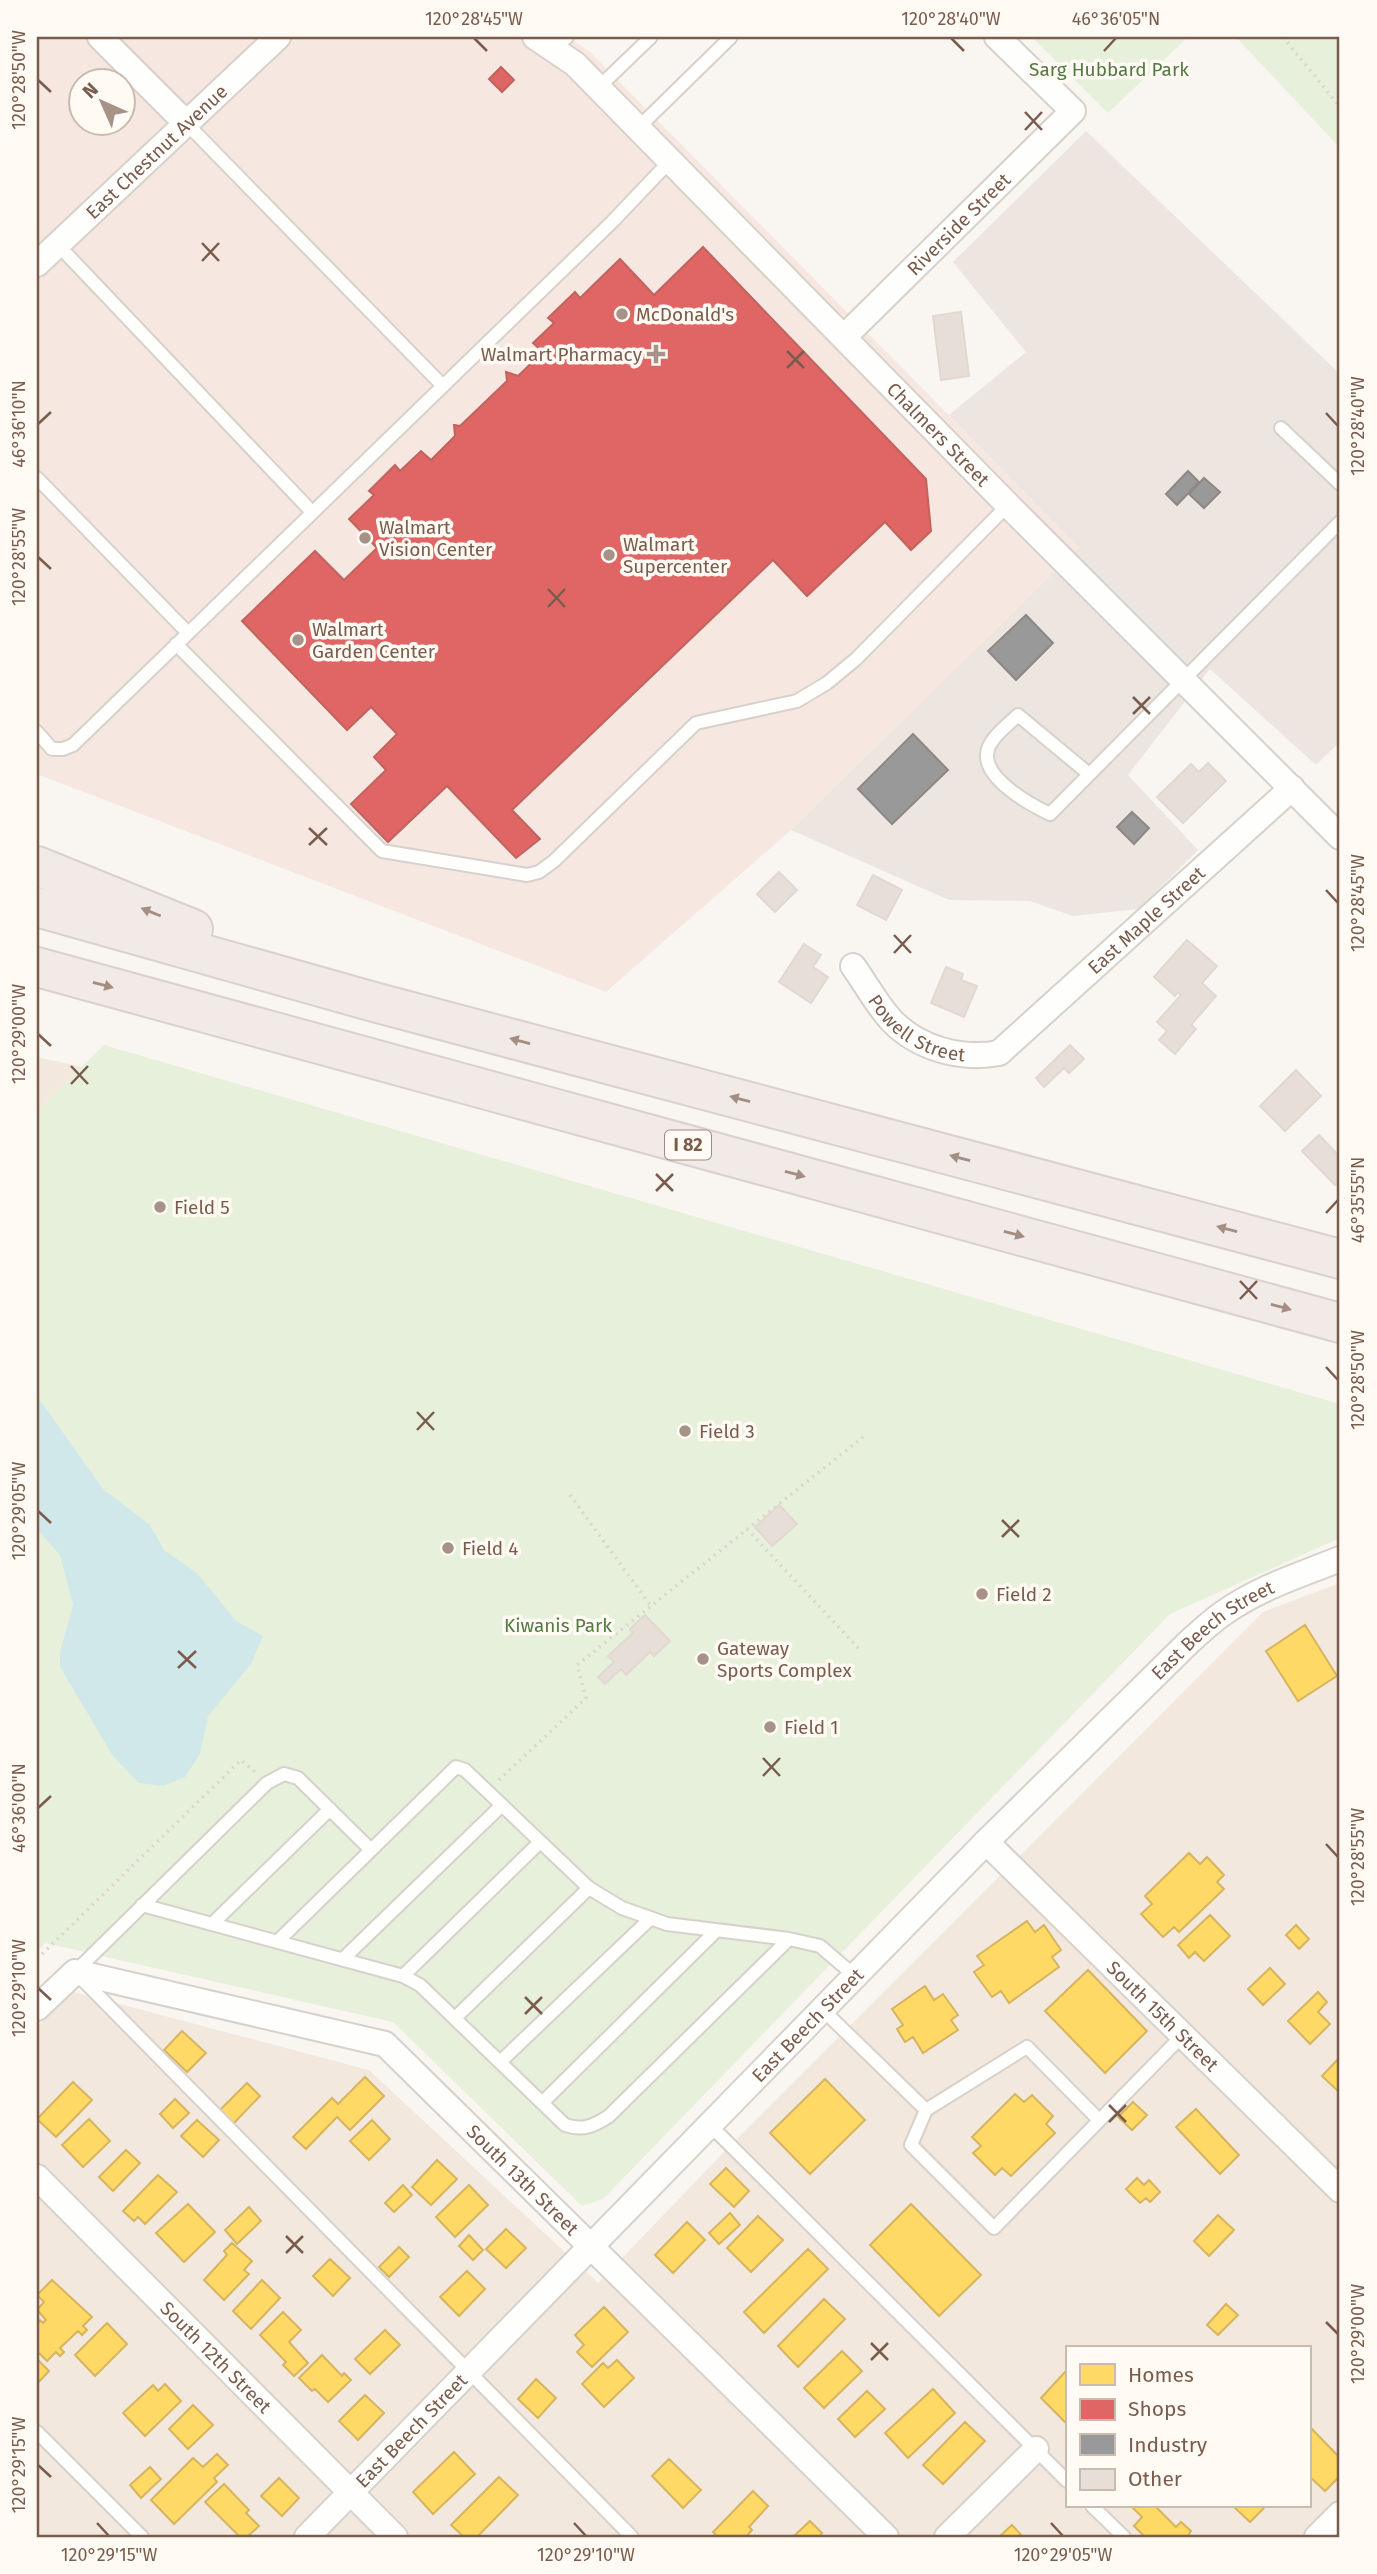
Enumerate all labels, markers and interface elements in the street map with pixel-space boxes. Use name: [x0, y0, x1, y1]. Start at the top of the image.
text: 120°28'45"W: [425, 8, 523, 30]
text: 120°28'40"W: [901, 8, 1001, 30]
text: 46°36'05"N: [1072, 8, 1160, 30]
text: 120°28'50"W: [8, 30, 30, 130]
park label: Sarg Hubbard Park: [1029, 58, 1189, 81]
north arrow: [66, 66, 136, 136]
text: N: [78, 78, 103, 103]
street label: East Chestnut Avenue: [81, 80, 232, 224]
street label: Riverside Street: [902, 168, 1016, 280]
place label: McDonald's: [636, 303, 734, 326]
marker: McDonald's: [614, 306, 630, 322]
place label: Walmart Pharmacy: [481, 343, 643, 366]
marker: Walmart Pharmacy: [648, 346, 664, 362]
text: 120°28'40"W: [1347, 376, 1369, 476]
street label: Chalmers Street: [882, 378, 994, 491]
text: 46°36'10"N: [8, 380, 30, 468]
text: 120°28'55"W: [8, 508, 30, 606]
place label: Walmart Vision Center: [379, 516, 493, 561]
marker: Walmart Vision Center: [357, 530, 373, 546]
place label: Walmart Supercenter: [623, 533, 728, 578]
marker: Walmart Supercenter: [601, 547, 617, 563]
place label: Walmart Garden Center: [312, 618, 436, 663]
marker: Walmart Garden Center: [290, 632, 306, 648]
text: 120°28'45"W: [1347, 854, 1369, 952]
street label: East Maple Street: [1083, 861, 1210, 979]
one-way arrow: [141, 907, 162, 918]
one-way arrow: [92, 980, 114, 991]
text: 120°29'00"W: [8, 984, 30, 1084]
street label: Powell Street: [863, 990, 967, 1066]
one-way arrow: [509, 1035, 531, 1046]
one-way arrow: [729, 1094, 750, 1104]
road number: I 82: [665, 1130, 711, 1160]
one-way arrow: [949, 1152, 971, 1163]
text: 46°35'55"N: [1347, 1157, 1369, 1243]
one-way arrow: [784, 1170, 805, 1180]
place label: Field 5: [174, 1196, 230, 1219]
marker: Field 5: [152, 1199, 168, 1215]
one-way arrow: [1216, 1223, 1238, 1234]
one-way arrow: [1003, 1229, 1025, 1240]
one-way arrow: [1270, 1302, 1292, 1313]
text: 120°28'50"W: [1347, 1330, 1369, 1430]
place label: Field 3: [699, 1420, 755, 1443]
marker: Field 3: [677, 1423, 693, 1439]
text: 120°29'05"W: [8, 1462, 30, 1560]
place label: Field 4: [462, 1537, 518, 1560]
marker: Field 4: [440, 1540, 456, 1556]
street label: East Beech Street: [1147, 1576, 1278, 1685]
place label: Field 2: [996, 1583, 1052, 1606]
marker: Field 2: [974, 1586, 990, 1602]
park label: Kiwanis Park: [504, 1614, 612, 1637]
place label: Gateway Sports Complex: [717, 1637, 852, 1682]
marker: Gateway Sports Complex: [695, 1651, 711, 1667]
place label: Field 1: [784, 1716, 838, 1739]
marker: Field 1: [762, 1719, 778, 1735]
text: 46°36'00"N: [8, 1763, 30, 1853]
text: 120°28'55"W: [1347, 1808, 1369, 1906]
text: 120°29'10"W: [8, 1939, 30, 2037]
street label: South 15th Street: [1102, 1956, 1223, 2076]
street label: East Beech Street: [747, 1963, 868, 2087]
street label: South 13th Street: [462, 2120, 583, 2240]
text: 120°29'00"W: [1347, 2284, 1369, 2384]
street label: South 12th Street: [155, 2297, 276, 2418]
legend: [1066, 2346, 1310, 2508]
text: Homes: [1128, 2362, 1194, 2388]
street label: East Beech Street: [351, 2369, 472, 2492]
text: Shops: [1128, 2396, 1186, 2422]
text: 120°29'15"W: [8, 2417, 30, 2513]
text: Industry: [1128, 2432, 1208, 2458]
text: Other: [1128, 2466, 1182, 2492]
text: 120°29'15"W: [61, 2544, 157, 2566]
text: 120°29'10"W: [537, 2544, 635, 2566]
text: 120°29'05"W: [1014, 2544, 1112, 2566]

